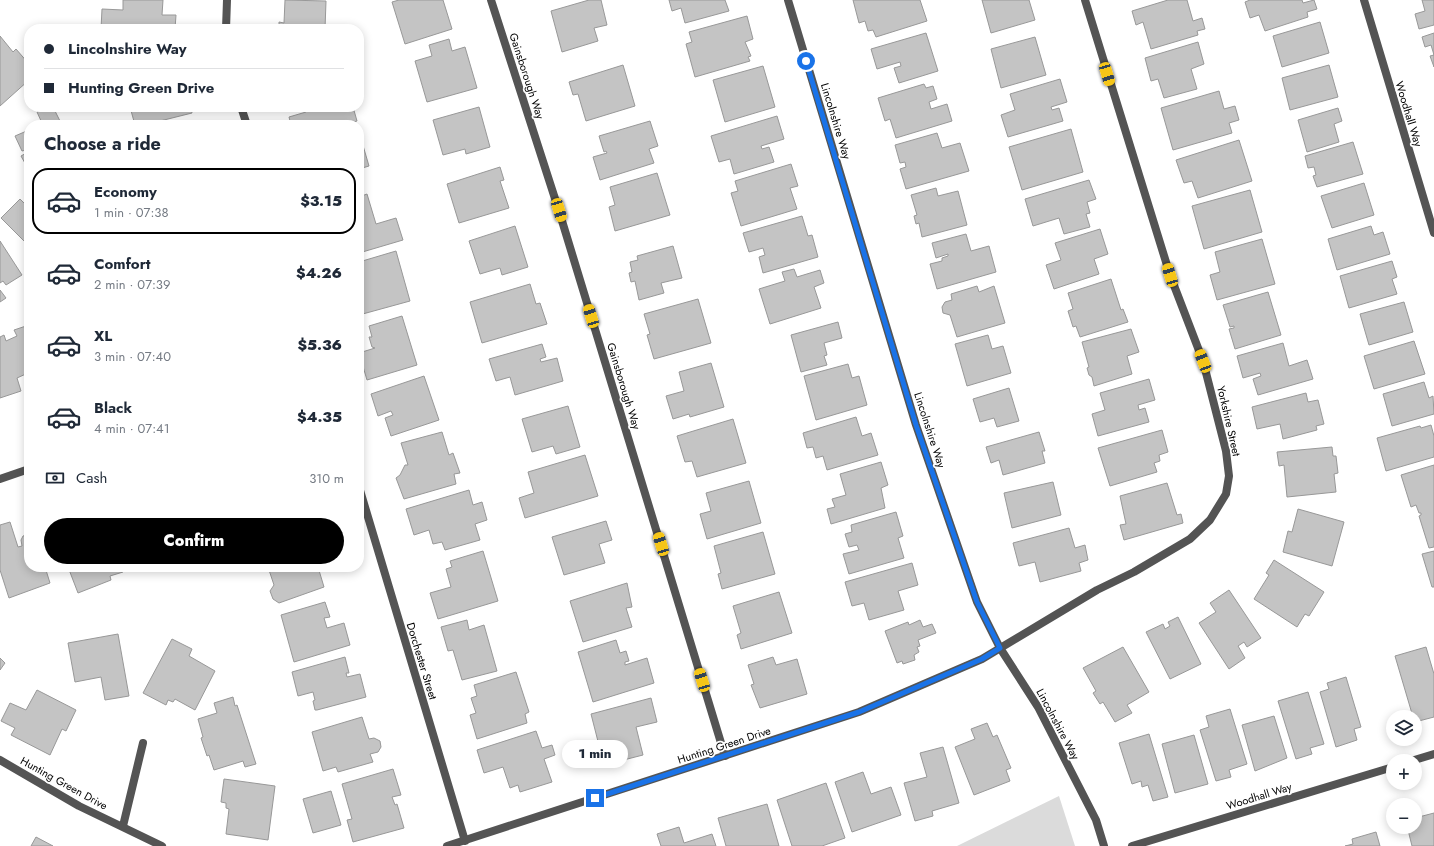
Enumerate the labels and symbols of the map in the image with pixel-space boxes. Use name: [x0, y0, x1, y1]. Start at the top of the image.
street label: Gainsborough Way: [506, 31, 549, 121]
route start: [797, 52, 815, 70]
car: [1098, 61, 1116, 87]
street label: Woodhall Way: [1391, 79, 1427, 149]
street label: Lincolnshire Way: [817, 81, 855, 161]
car: [550, 197, 568, 223]
car: [1161, 262, 1179, 288]
car: [582, 303, 600, 329]
street label: Gainsborough Way: [603, 341, 645, 431]
car: [1193, 348, 1213, 374]
street label: Yorkshire Street: [1213, 384, 1245, 458]
street label: Lincolnshire Way: [910, 390, 950, 470]
car: [652, 531, 670, 557]
street label: Dorchester Street: [403, 620, 441, 702]
car: [693, 667, 711, 693]
street label: Lincolnshire Way: [1032, 686, 1084, 763]
street label: Hunting Green Drive: [675, 722, 773, 768]
callout: 1 min: [562, 740, 628, 768]
street label: Hunting Green Drive: [18, 752, 111, 814]
street label: Woodhall Way: [1224, 778, 1294, 814]
route end: [586, 789, 604, 807]

